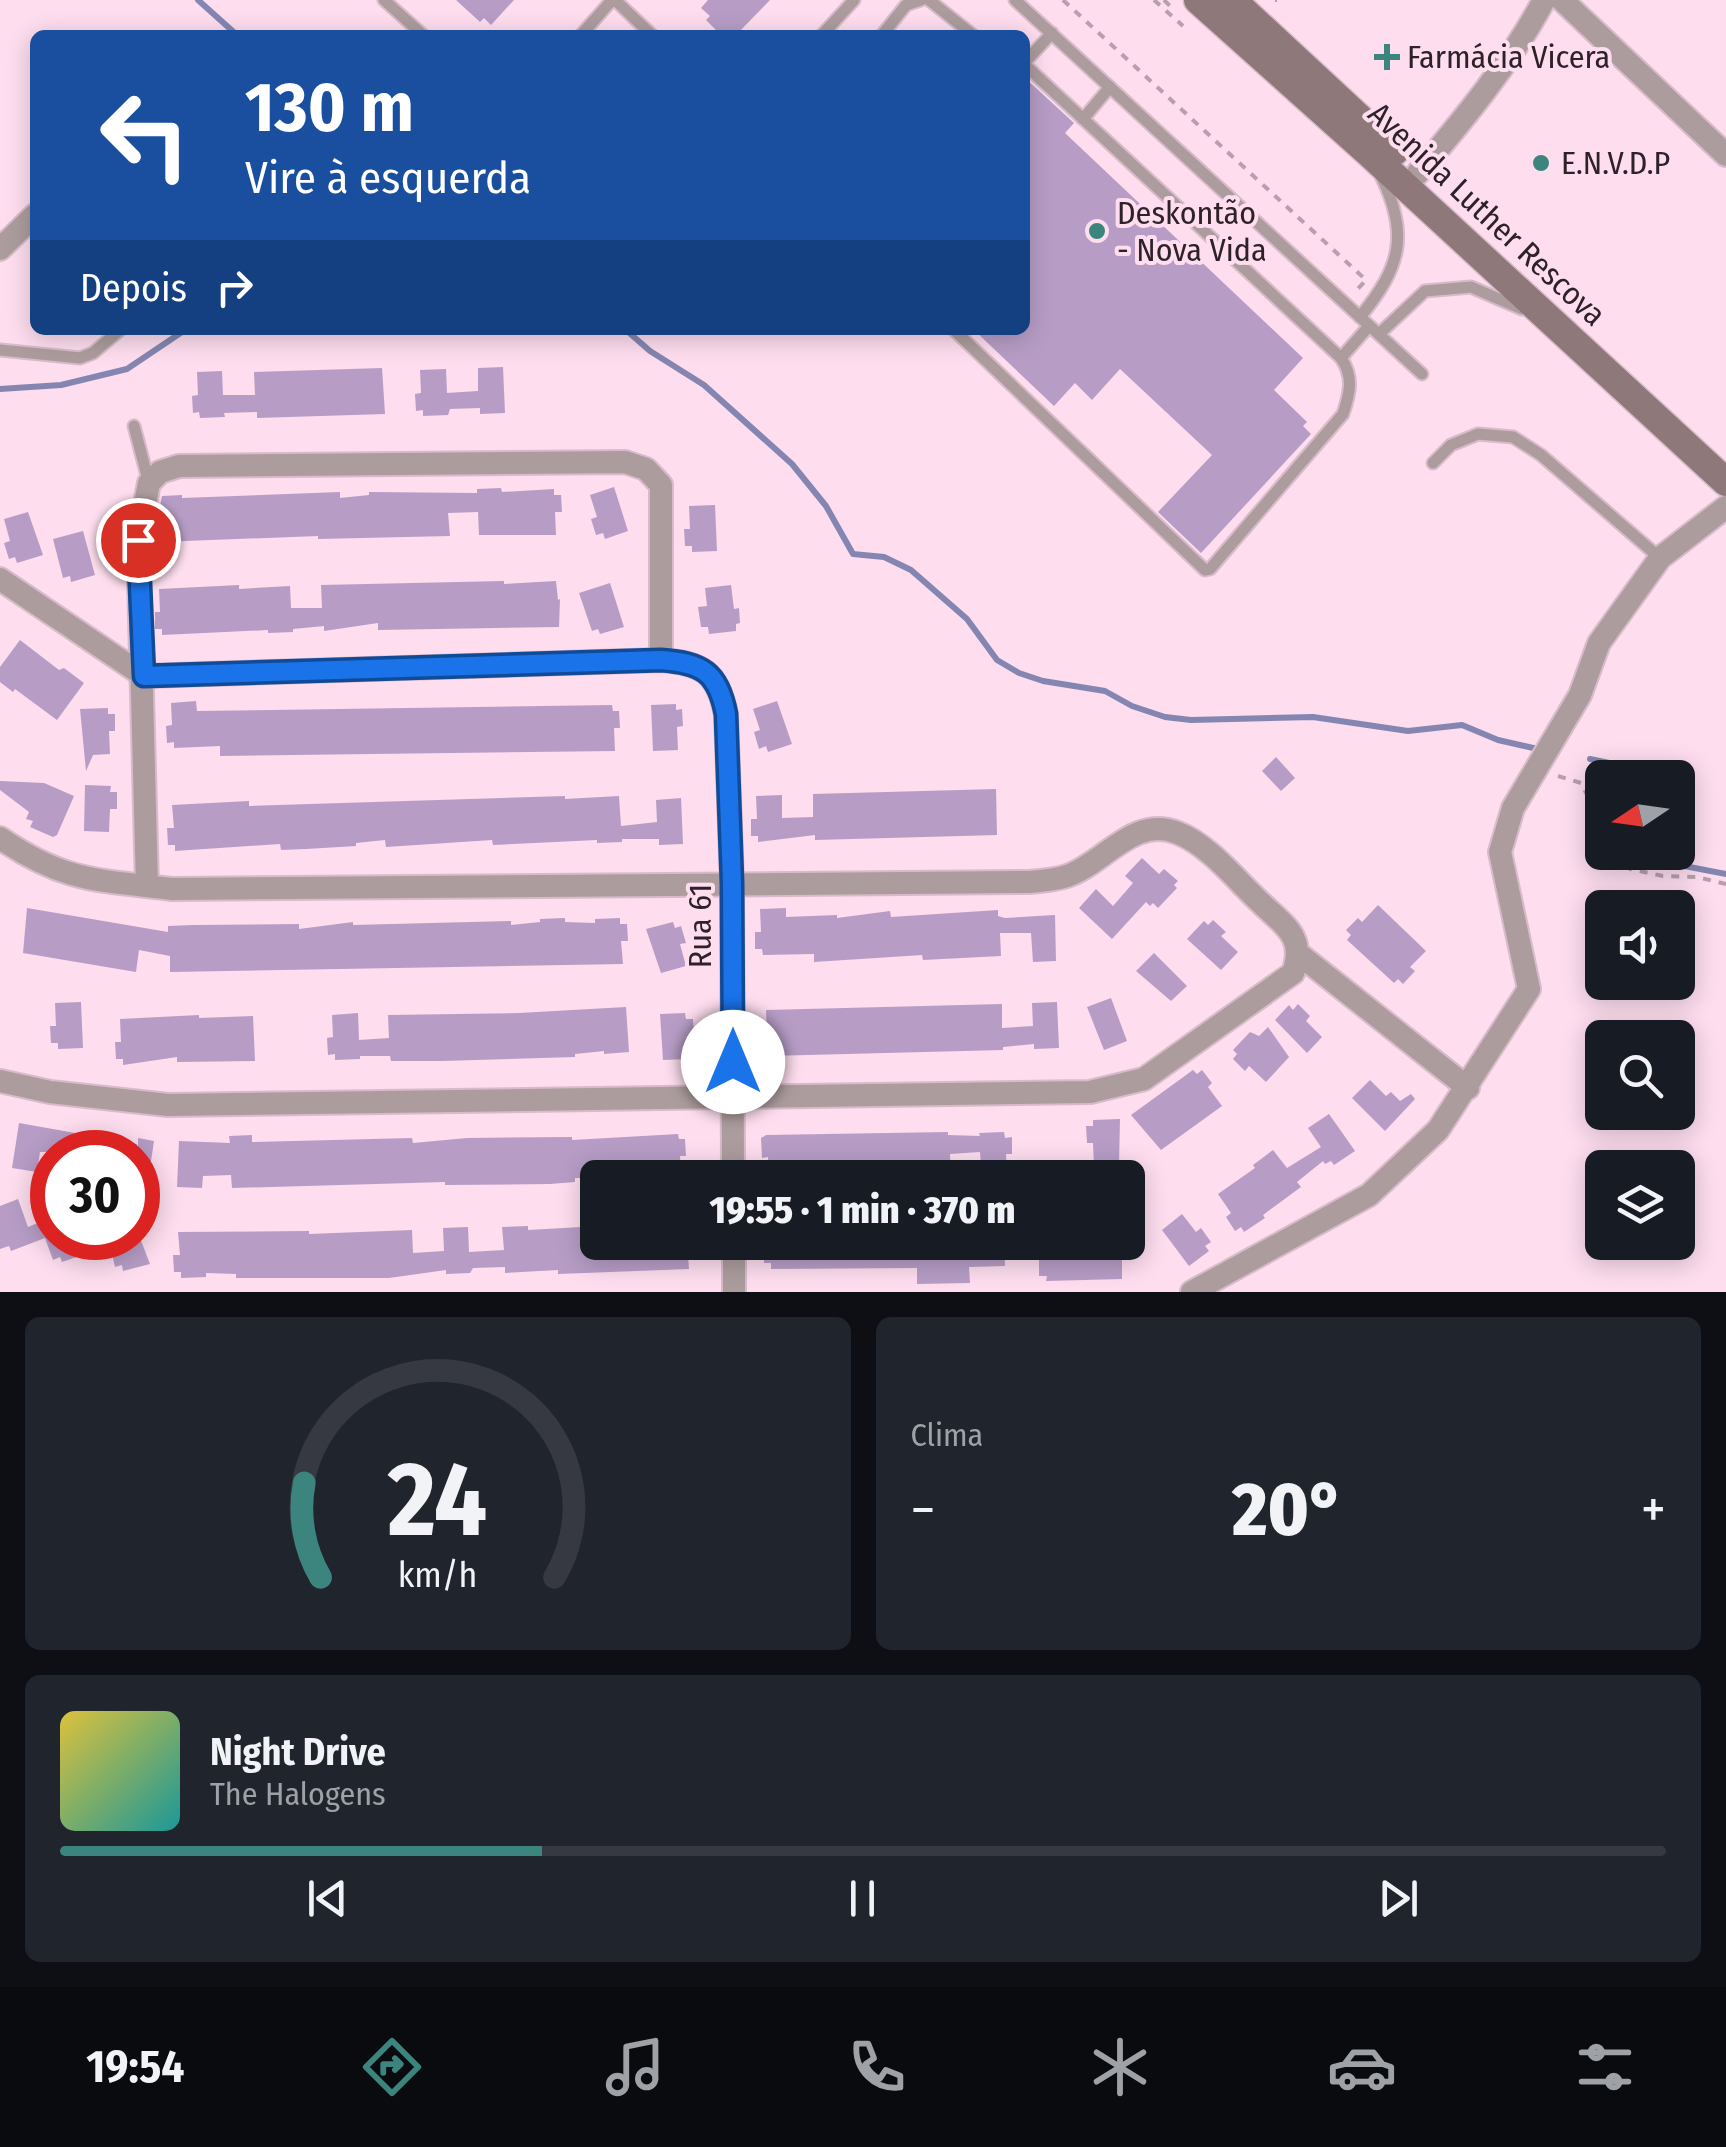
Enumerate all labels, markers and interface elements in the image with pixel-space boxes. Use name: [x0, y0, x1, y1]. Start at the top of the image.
place label: Farmácia Vicera: [1407, 38, 1610, 76]
marker: Farmácia Vicera: [1376, 46, 1398, 68]
text: 130 m: [245, 66, 414, 150]
icon: left: [80, 70, 210, 200]
street label: Avenida Luther Rescova: [1361, 94, 1613, 334]
place label: E.N.V.D.P: [1561, 144, 1670, 182]
text: Vire à esquerda: [245, 151, 531, 205]
marker: E.N.V.D.P: [1530, 152, 1552, 174]
place label: Deskontão - Nova Vida: [1117, 194, 1267, 269]
marker: Deskontão - Nova Vida: [1086, 220, 1108, 242]
icon: right: [207, 260, 262, 315]
text: Depois: [80, 265, 187, 311]
pin: [96, 498, 181, 583]
icon: arrive: [111, 513, 166, 568]
north arrow: [1585, 760, 1695, 870]
map controls: [1585, 760, 1695, 1260]
street label: Rua 61: [681, 884, 719, 968]
button: sound: [1585, 890, 1695, 1000]
position arrow: [681, 1010, 785, 1114]
button: search: [1585, 1020, 1695, 1130]
speed limit sign: 30: [30, 1130, 160, 1260]
button: layers: [1585, 1150, 1695, 1260]
text: 19:55 · 1 min · 370 m: [710, 1187, 1015, 1233]
text: Clima: [911, 1416, 983, 1454]
text: 24: [387, 1438, 488, 1563]
text: 20°: [1232, 1465, 1344, 1555]
text: −: [911, 1477, 935, 1543]
text: +: [1641, 1477, 1666, 1543]
text: km/h: [398, 1554, 478, 1596]
text: Night Drive: [210, 1729, 386, 1775]
text: The Halogens: [210, 1775, 386, 1813]
icon: previous: [300, 1871, 355, 1926]
icon: pause: [835, 1871, 890, 1926]
icon: next: [1371, 1871, 1426, 1926]
icon: directions: [357, 2032, 427, 2102]
icon: music: [600, 2032, 670, 2102]
icon: phone: [842, 2032, 912, 2102]
icon: climate: [1085, 2032, 1155, 2102]
icon: car: [1327, 2032, 1397, 2102]
icon: filters: [1570, 2032, 1640, 2102]
text: 19:54: [86, 2040, 184, 2094]

